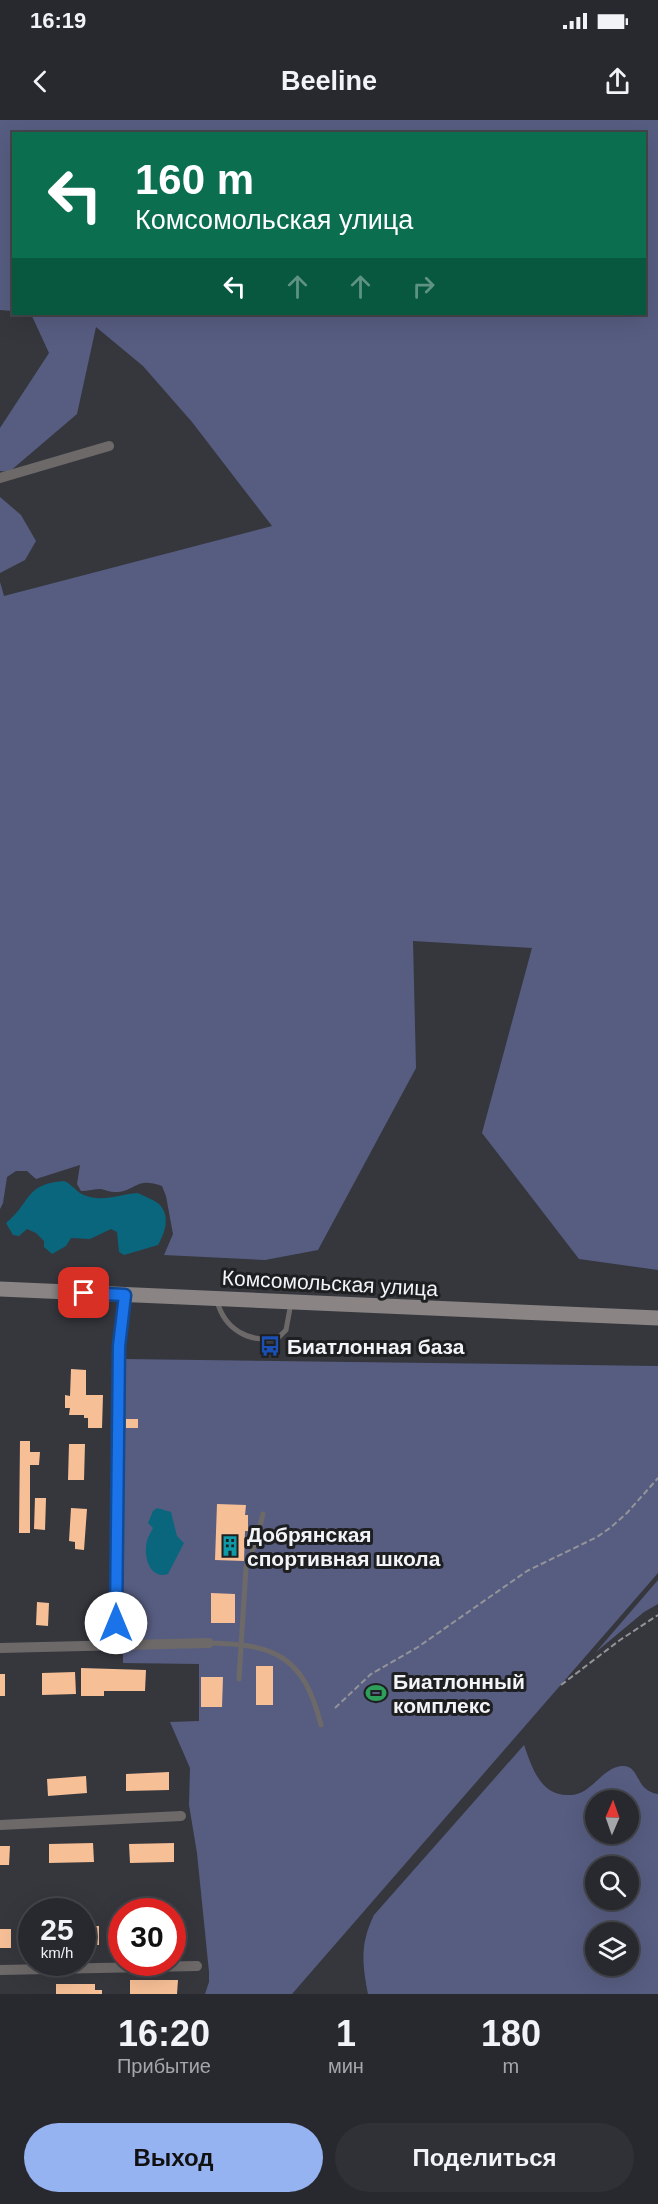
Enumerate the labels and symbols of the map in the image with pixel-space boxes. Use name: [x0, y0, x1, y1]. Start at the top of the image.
street label: Комсомольская улица: [221, 1266, 439, 1300]
pin: [58, 1267, 109, 1318]
bus stop icon: Биатлонная база: [258, 1334, 282, 1358]
place label: Биатлонная база: [287, 1335, 465, 1358]
place label: Добрянская спортивная школа: [247, 1523, 441, 1570]
building icon: Добрянская спортивная школа: [218, 1534, 242, 1558]
position arrow: [84, 1591, 148, 1655]
place label: Биатлонный комплекс: [393, 1670, 525, 1717]
sports icon: Биатлонный комплекс: [364, 1681, 388, 1705]
north arrow: [585, 1790, 639, 1844]
speed limit sign: 30: [108, 1898, 186, 1976]

